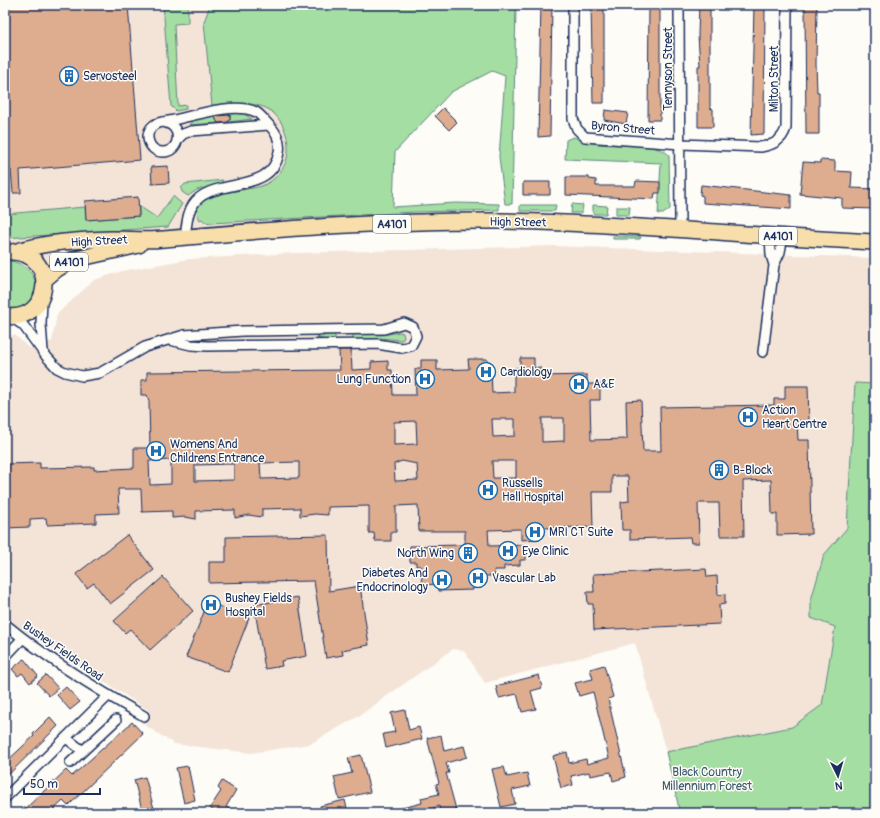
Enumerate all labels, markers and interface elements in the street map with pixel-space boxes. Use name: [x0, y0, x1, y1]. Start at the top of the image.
street label: Tennyson Street: [661, 27, 676, 111]
street label: Milton Street: [767, 45, 782, 112]
building icon: Servosteel: [58, 65, 80, 87]
place label: Servosteel: [83, 69, 137, 84]
street label: Byron Street: [590, 118, 656, 139]
road number: A4101: [373, 215, 411, 233]
street label: High Street: [490, 215, 547, 230]
road number: A4101: [759, 227, 797, 245]
street label: High Street: [70, 233, 128, 250]
road number: A4101: [50, 253, 88, 271]
hospital icon: Cardiology: [475, 361, 497, 383]
place label: Cardiology: [500, 365, 552, 380]
hospital icon: Lung Function: [414, 368, 436, 390]
place label: Lung Function: [337, 372, 411, 387]
hospital icon: A&E: [568, 373, 590, 395]
place label: A&E: [593, 377, 615, 392]
place label: Action Heart Centre: [762, 403, 827, 432]
hospital icon: Action Heart Centre: [737, 406, 759, 428]
place label: Womens And Childrens Entrance: [170, 437, 264, 466]
hospital icon: Womens And Childrens Entrance: [145, 440, 167, 462]
building icon: B-Block: [708, 459, 730, 481]
place label: B-Block: [733, 463, 772, 478]
place label: Russells Hall Hospital: [502, 476, 564, 505]
hospital icon: Russells Hall Hospital: [477, 479, 499, 501]
hospital icon: MRI CT Suite: [524, 521, 546, 543]
place label: MRI CT Suite: [549, 525, 613, 540]
hospital icon: Eye Clinic: [497, 540, 519, 562]
building icon: North Wing: [457, 542, 479, 564]
place label: Eye Clinic: [522, 544, 569, 559]
place label: North Wing: [397, 546, 454, 561]
place label: Diabetes And Endocrinology: [357, 566, 428, 595]
hospital icon: Vascular Lab: [467, 567, 489, 589]
hospital icon: Diabetes And Endocrinology: [431, 569, 453, 591]
place label: Vascular Lab: [492, 571, 556, 586]
place label: Bushey Fields Hospital: [225, 591, 292, 620]
hospital icon: Bushey Fields Hospital: [200, 594, 222, 616]
street label: Bushey Fields Road: [20, 618, 106, 685]
north arrow: [818, 756, 858, 796]
park label: Black Country Millennium Forest: [662, 765, 752, 794]
scale bar: [24, 770, 100, 796]
text: 50 m: [30, 777, 58, 792]
text: N: [834, 779, 843, 792]

